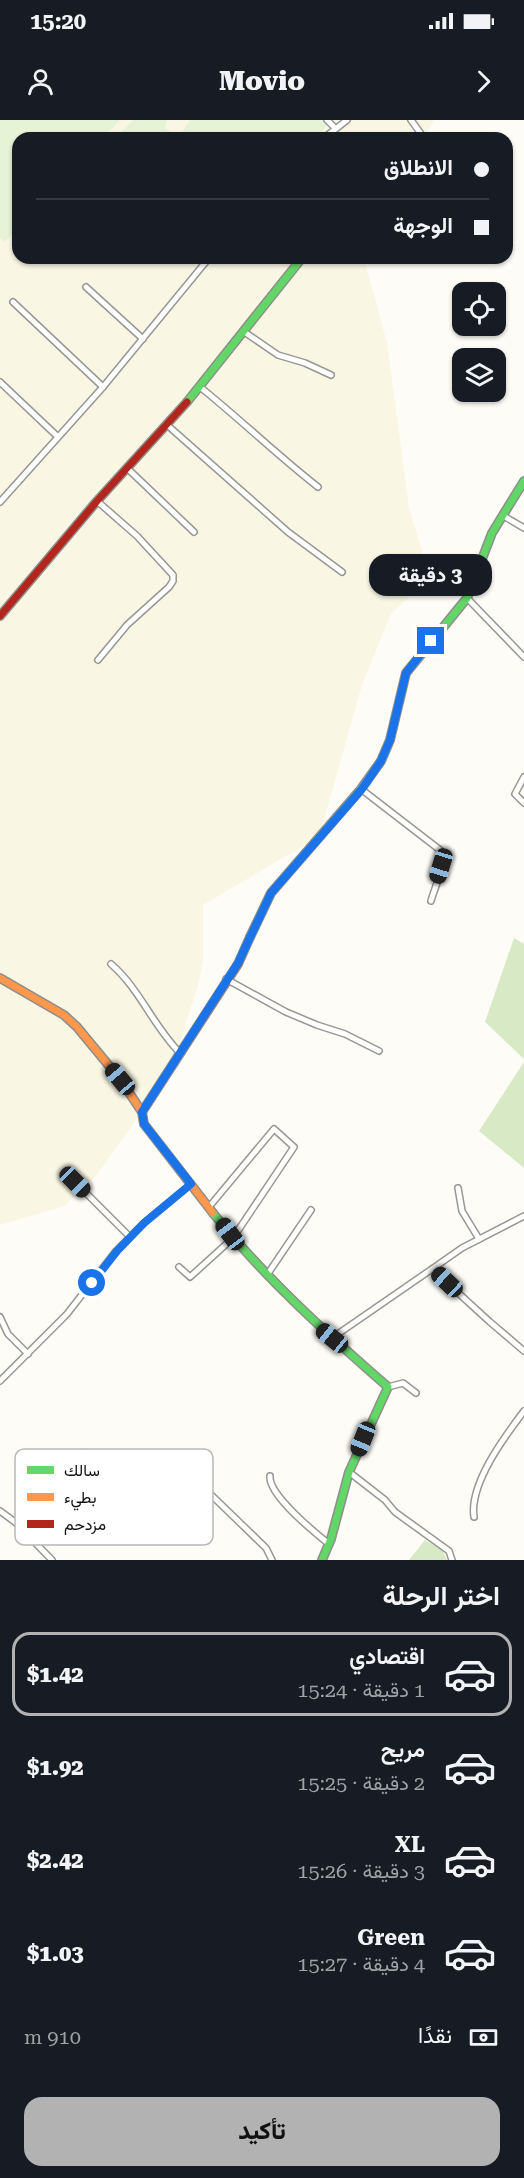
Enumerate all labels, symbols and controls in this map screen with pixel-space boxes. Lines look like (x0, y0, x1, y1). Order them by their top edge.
text: 15:20 (30, 9, 86, 34)
icon: person (24, 65, 57, 98)
text: Movio (219, 65, 305, 97)
icon: forward (467, 65, 500, 98)
text: الانطلاق (384, 155, 453, 180)
text: الوجهة (393, 213, 453, 238)
map controls (452, 282, 506, 402)
button: locate (452, 282, 506, 336)
button: layers (452, 348, 506, 402)
callout: 3 دقيقة (370, 554, 492, 596)
text: 3 دقيقة (399, 563, 462, 587)
route end (417, 627, 444, 654)
car (427, 846, 455, 886)
car (102, 1059, 138, 1099)
car (56, 1163, 94, 1201)
car (212, 1214, 248, 1254)
car (428, 1263, 466, 1301)
route start (78, 1269, 105, 1296)
car (312, 1320, 352, 1356)
car (348, 1419, 378, 1459)
legend (15, 1449, 213, 1545)
text: سالك (64, 1461, 100, 1480)
text: بطيء (64, 1488, 96, 1511)
text: مزدحم (64, 1515, 106, 1535)
text: اختر الرحلة (382, 1580, 500, 1612)
text: اقتصادي (349, 1644, 425, 1669)
icon: car (443, 1647, 497, 1701)
text: $1.42 (27, 1662, 84, 1687)
text: 1 دقيقة · 15:24 (297, 1678, 425, 1702)
text: مريح (381, 1737, 425, 1762)
icon: car (443, 1740, 497, 1794)
text: $1.92 (27, 1755, 84, 1780)
text: 2 دقيقة · 15:25 (297, 1771, 425, 1795)
text: XL (395, 1832, 425, 1857)
icon: car (443, 1833, 497, 1887)
text: $2.42 (27, 1848, 84, 1873)
text: 3 دقيقة · 15:26 (297, 1859, 425, 1883)
text: Green (357, 1925, 425, 1950)
icon: car (443, 1926, 497, 1980)
text: $1.03 (27, 1941, 84, 1966)
text: 4 دقيقة · 15:27 (297, 1952, 425, 1976)
icon: cash (467, 2021, 500, 2054)
text: نقدًا (418, 2023, 452, 2048)
text: 910 m (24, 2025, 81, 2049)
button: تأكيد (24, 2097, 500, 2166)

